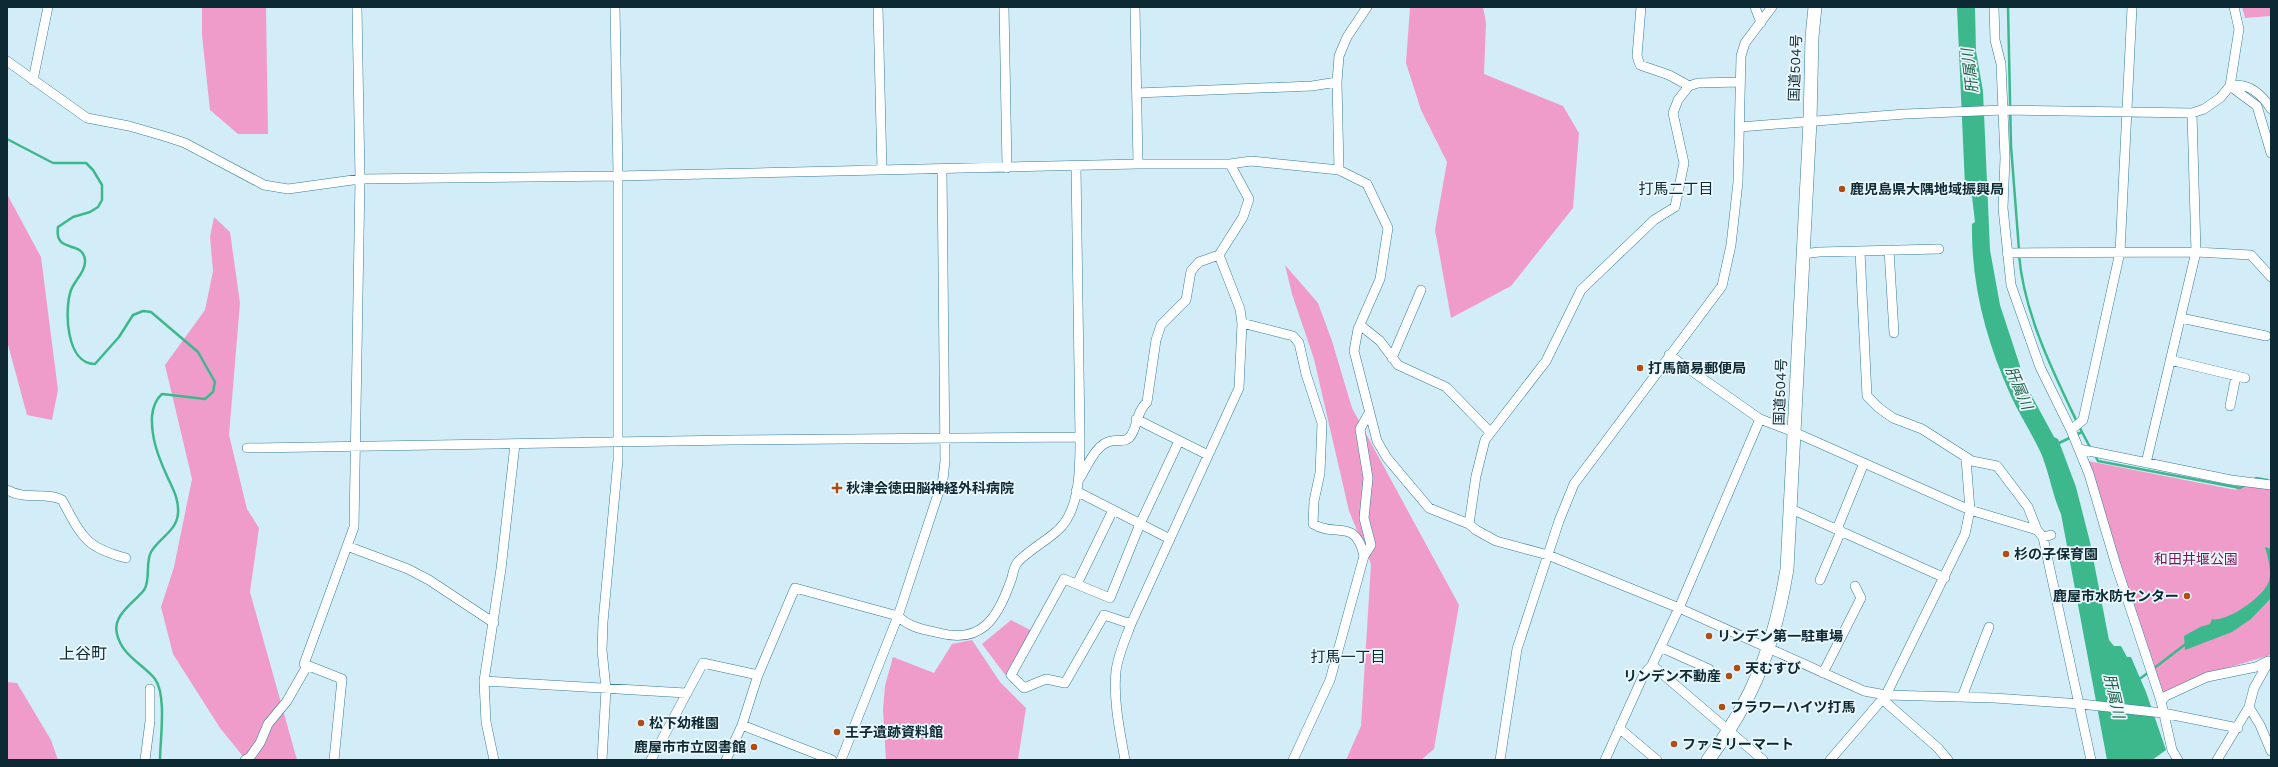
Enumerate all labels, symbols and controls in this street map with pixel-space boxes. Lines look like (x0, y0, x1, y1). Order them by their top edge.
street label: 国道504号 (1786, 34, 1804, 102)
water label: 肝属川 (1958, 46, 1982, 94)
district label: 打馬二丁目 (1638, 180, 1714, 198)
place label: 鹿児島県大隅地域振興局 (1850, 181, 2004, 197)
marker: 鹿児島県大隅地域振興局 (1837, 184, 1847, 194)
street label: 国道504号 (1771, 358, 1789, 426)
place label: 打馬簡易郵便局 (1648, 360, 1746, 376)
marker: 打馬簡易郵便局 (1635, 363, 1645, 373)
water label: 肝属川 (2002, 364, 2037, 414)
place label: 秋津会徳田脳神経外科病院 (846, 480, 1014, 496)
marker: 秋津会徳田脳神経外科病院 (831, 482, 843, 494)
place label: 杉の子保育園 (2014, 546, 2098, 562)
marker: 杉の子保育園 (2001, 549, 2011, 559)
park label: 和田井堰公園 (2154, 551, 2238, 567)
place label: 鹿屋市水防センター (2053, 588, 2179, 604)
marker: 鹿屋市水防センター (2182, 591, 2192, 601)
place label: リンデン第一駐車場 (1717, 628, 1843, 644)
marker: リンデン第一駐車場 (1704, 631, 1714, 641)
district label: 上谷町 (59, 644, 107, 663)
district label: 打馬一丁目 (1310, 648, 1386, 666)
place label: 天むすび (1745, 660, 1801, 676)
marker: 天むすび (1732, 663, 1742, 673)
place label: リンデン不動産 (1623, 668, 1721, 684)
marker: リンデン不動産 (1724, 671, 1734, 681)
water label: 肝属川 (2100, 672, 2128, 722)
place label: フラワーハイツ打馬 (1730, 699, 1855, 715)
marker: フラワーハイツ打馬 (1717, 702, 1727, 712)
place label: 松下幼稚園 (649, 715, 719, 731)
marker: 松下幼稚園 (636, 718, 646, 728)
place label: 王子遺跡資料館 (845, 724, 943, 740)
marker: 王子遺跡資料館 (832, 727, 842, 737)
place label: ファミリーマート (1682, 736, 1794, 752)
place label: 鹿屋市市立図書館 (634, 739, 746, 755)
marker: ファミリーマート (1669, 739, 1679, 749)
marker: 鹿屋市市立図書館 (749, 742, 759, 752)

